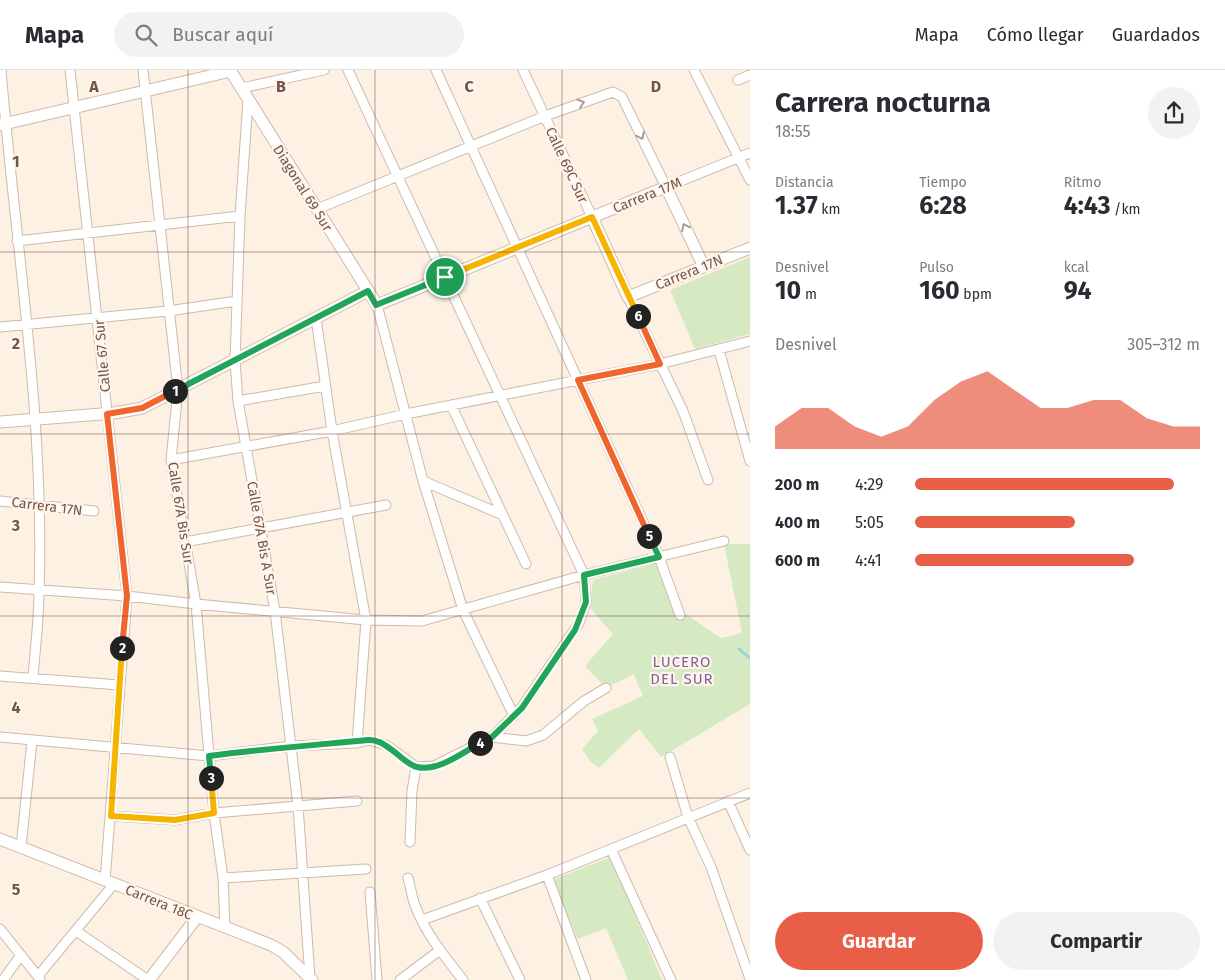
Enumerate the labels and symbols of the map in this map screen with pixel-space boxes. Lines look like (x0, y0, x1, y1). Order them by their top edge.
text: A (88, 77, 99, 96)
text: B (276, 77, 286, 96)
text: C (464, 77, 474, 96)
text: D (651, 77, 661, 96)
one-way arrow (576, 99, 585, 109)
street label: Calle 69C Sur (542, 124, 592, 206)
one-way arrow (635, 131, 645, 140)
street label: Diagonal 69 Sur (269, 142, 336, 235)
text: 1 (12, 152, 20, 171)
street label: Carrera 17M (610, 174, 684, 217)
one-way arrow (681, 223, 691, 232)
street label: Carrera 17N (653, 251, 725, 294)
pin (424, 256, 466, 298)
pin: 6 (626, 304, 650, 328)
street label: Calle 67 Sur (91, 318, 114, 393)
text: 2 (12, 334, 20, 353)
pin: 1 (162, 378, 188, 404)
street label: Calle 67A Bis Sur (164, 461, 197, 566)
street label: Calle 67A Bis A Sur (243, 480, 280, 597)
street label: Carrera 17N (10, 494, 83, 519)
text: 3 (11, 516, 20, 535)
pin: 5 (636, 524, 662, 548)
pin: 2 (110, 636, 134, 660)
district label: LUCERO DEL SUR (650, 653, 714, 688)
text: 4 (11, 698, 21, 717)
pin: 4 (468, 730, 492, 756)
pin: 3 (198, 766, 224, 790)
text: 5 (12, 880, 21, 899)
street label: Carrera 18C (123, 881, 195, 924)

